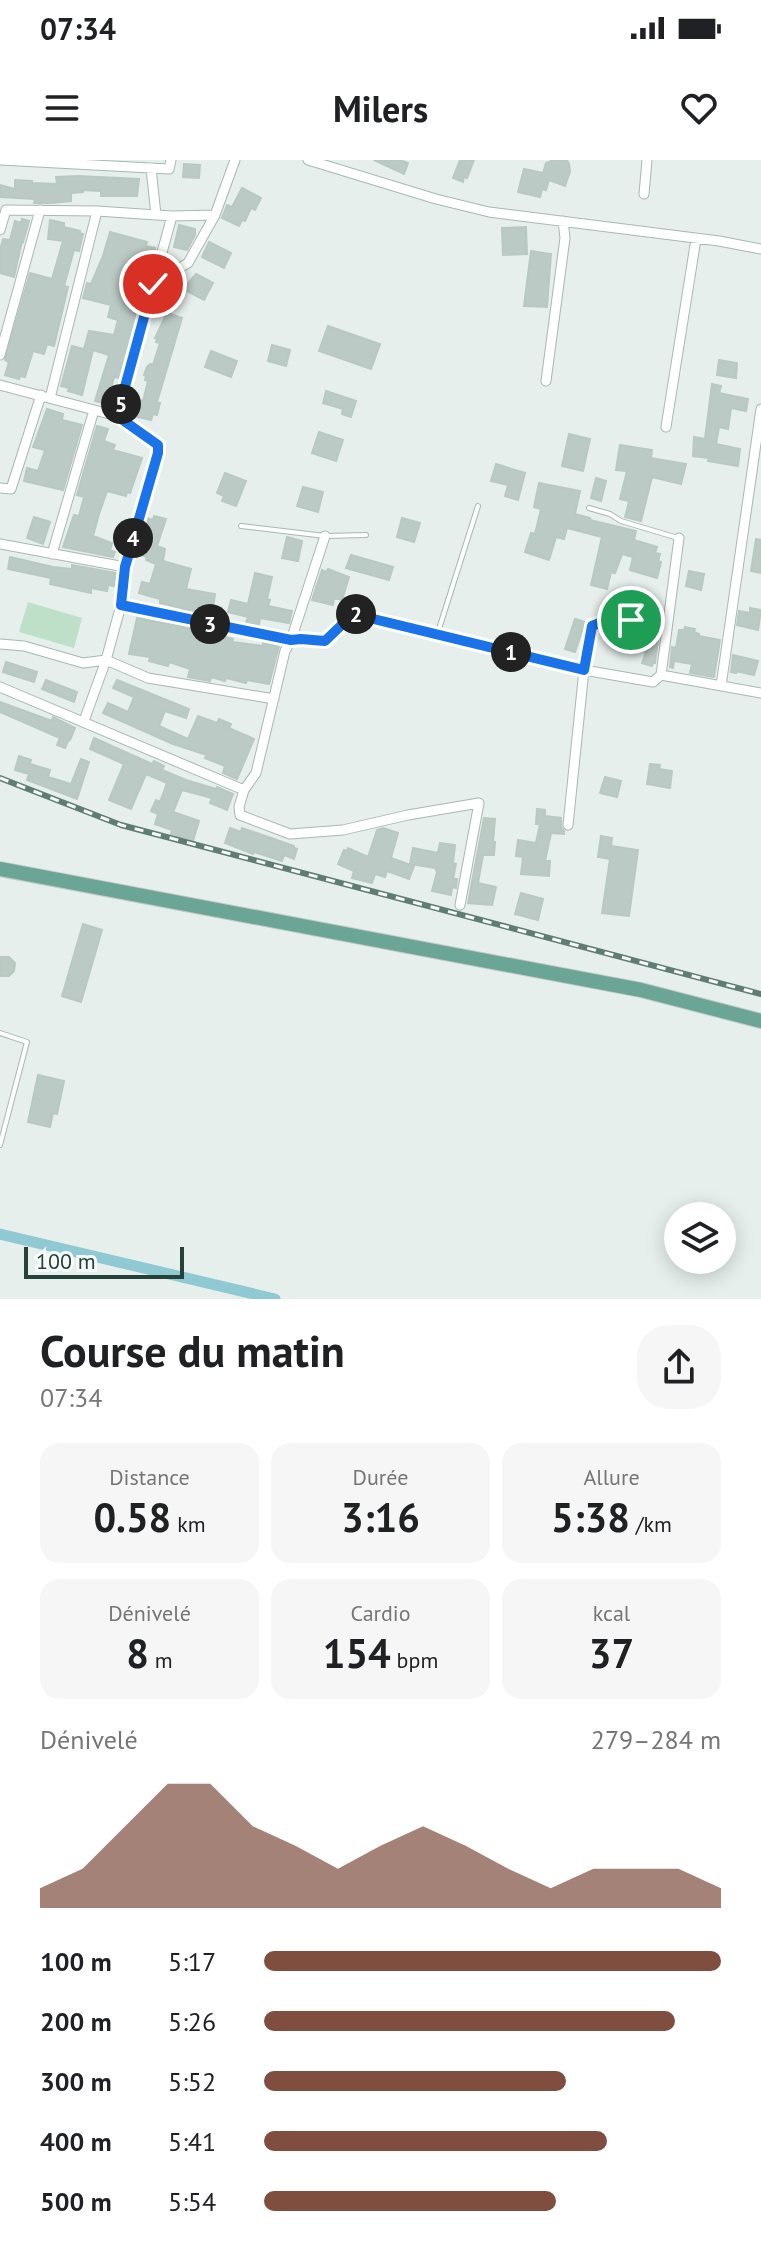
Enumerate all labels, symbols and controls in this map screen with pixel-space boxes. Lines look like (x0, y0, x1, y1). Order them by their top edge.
text: 07:34 (40, 9, 116, 48)
text: Milers (333, 85, 428, 132)
icon: menu (40, 86, 84, 130)
icon: heart (677, 86, 721, 130)
pin (119, 250, 187, 318)
icon: check (131, 262, 175, 306)
pin: 5 (101, 384, 141, 424)
text: 5 (115, 390, 127, 418)
pin: 4 (113, 518, 153, 558)
text: 4 (127, 524, 139, 552)
pin (597, 586, 665, 654)
pin: 2 (336, 594, 376, 634)
icon: arrive (609, 598, 653, 642)
text: 2 (350, 600, 362, 628)
pin: 3 (190, 604, 230, 644)
text: 3 (204, 610, 216, 638)
pin: 1 (491, 632, 531, 672)
text: 1 (505, 638, 517, 666)
map controls (664, 1202, 736, 1274)
button: layers (664, 1202, 736, 1274)
scale bar (24, 1243, 184, 1279)
text: 100 m (36, 1247, 96, 1275)
text: Course du matin (40, 1322, 345, 1379)
button: share (637, 1325, 721, 1409)
text: 07:34 (40, 1381, 102, 1414)
text: Distance (109, 1463, 190, 1491)
text: Durée (353, 1463, 408, 1491)
text: Allure (583, 1463, 640, 1491)
text: 0.58 (93, 1491, 171, 1543)
text: 3:16 (341, 1491, 420, 1543)
text: 5:38 (551, 1491, 630, 1543)
text: km (171, 1510, 206, 1538)
text: /km (630, 1510, 672, 1538)
text: Dénivelé (108, 1599, 191, 1627)
text: Cardio (350, 1599, 411, 1627)
text: kcal (593, 1599, 630, 1627)
text: 8 (126, 1627, 149, 1679)
text: 154 (323, 1627, 391, 1679)
text: 37 (589, 1627, 634, 1679)
text: m (149, 1646, 173, 1674)
text: bpm (391, 1646, 438, 1674)
text: Dénivelé (40, 1723, 138, 1756)
text: 279–284 m (591, 1723, 721, 1756)
text: 100 m (40, 1945, 112, 1978)
text: 5:17 (168, 1945, 216, 1978)
text: 200 m (40, 2005, 112, 2038)
text: 5:26 (168, 2005, 216, 2038)
text: 300 m (40, 2065, 112, 2098)
text: 5:52 (168, 2065, 216, 2098)
text: 400 m (40, 2125, 112, 2158)
text: 5:41 (168, 2125, 216, 2158)
text: 500 m (40, 2185, 112, 2218)
text: 5:54 (168, 2185, 216, 2218)

